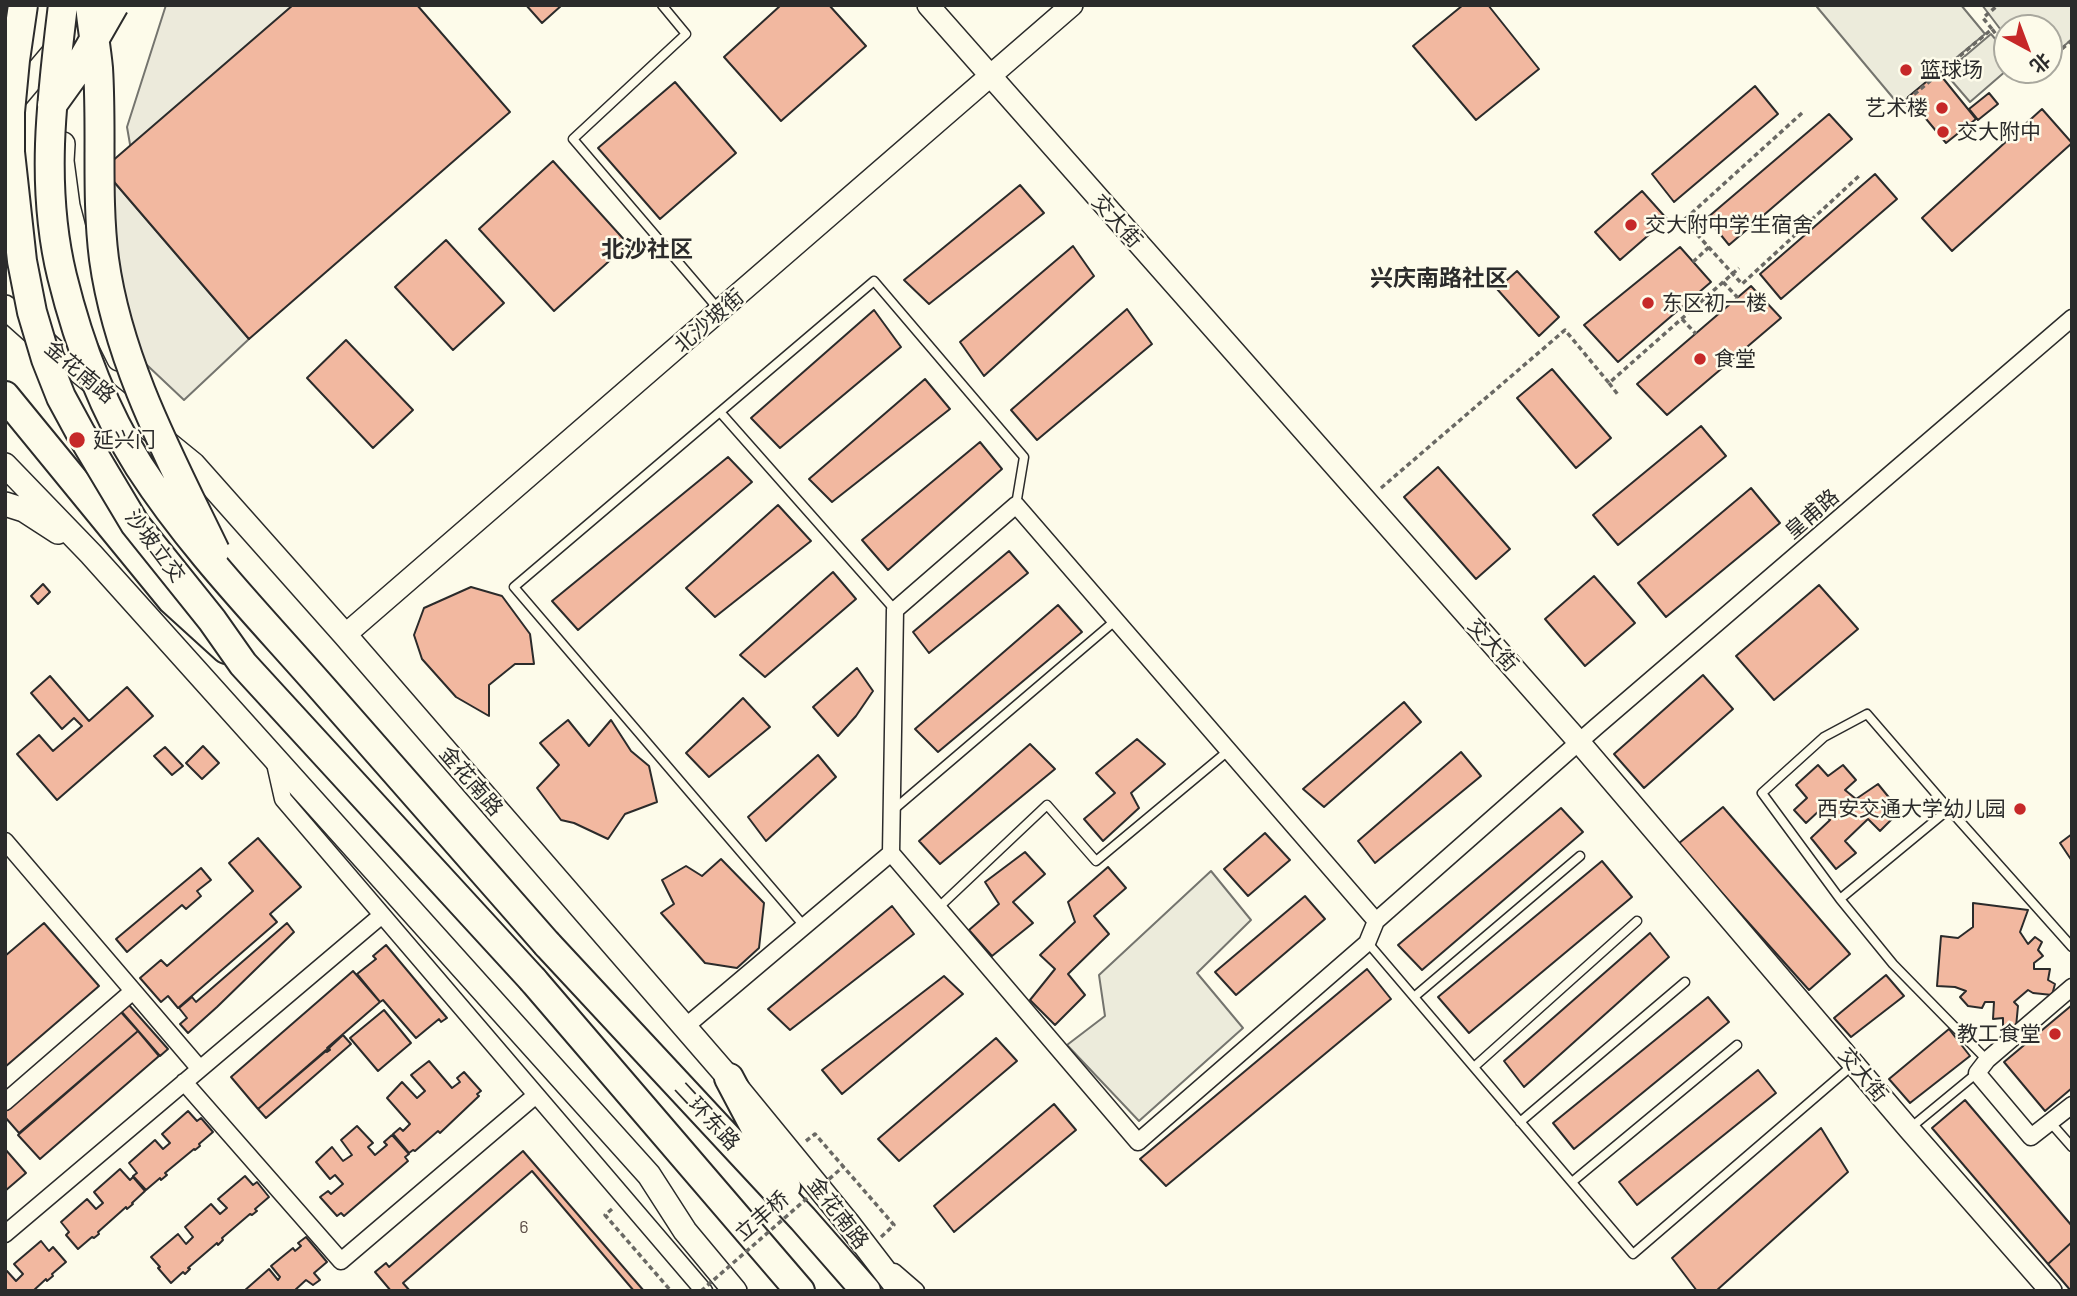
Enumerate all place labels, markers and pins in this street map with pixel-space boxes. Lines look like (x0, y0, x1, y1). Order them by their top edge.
place label: 篮球场 (1920, 57, 1983, 83)
marker: 篮球场 (1898, 62, 1914, 78)
place label: 艺术楼 (1865, 95, 1928, 121)
marker: 艺术楼 (1934, 100, 1950, 116)
place label: 交大附中 (1957, 119, 2041, 145)
marker: 交大附中 (1935, 124, 1951, 140)
place label: 交大附中学生宿舍 (1645, 212, 1813, 238)
marker: 交大附中学生宿舍 (1623, 217, 1639, 233)
place label: 东区初一楼 (1662, 290, 1767, 316)
marker: 东区初一楼 (1640, 295, 1656, 311)
place label: 食堂 (1714, 346, 1756, 372)
marker: 食堂 (1692, 351, 1708, 367)
place label: 延兴门 (93, 427, 156, 453)
marker: 延兴门 (67, 430, 87, 450)
place label: 西安交通大学幼儿园 (1817, 796, 2006, 822)
marker: 西安交通大学幼儿园 (2012, 801, 2028, 817)
place label: 教工食堂 (1957, 1021, 2041, 1047)
marker: 教工食堂 (2047, 1026, 2063, 1042)

